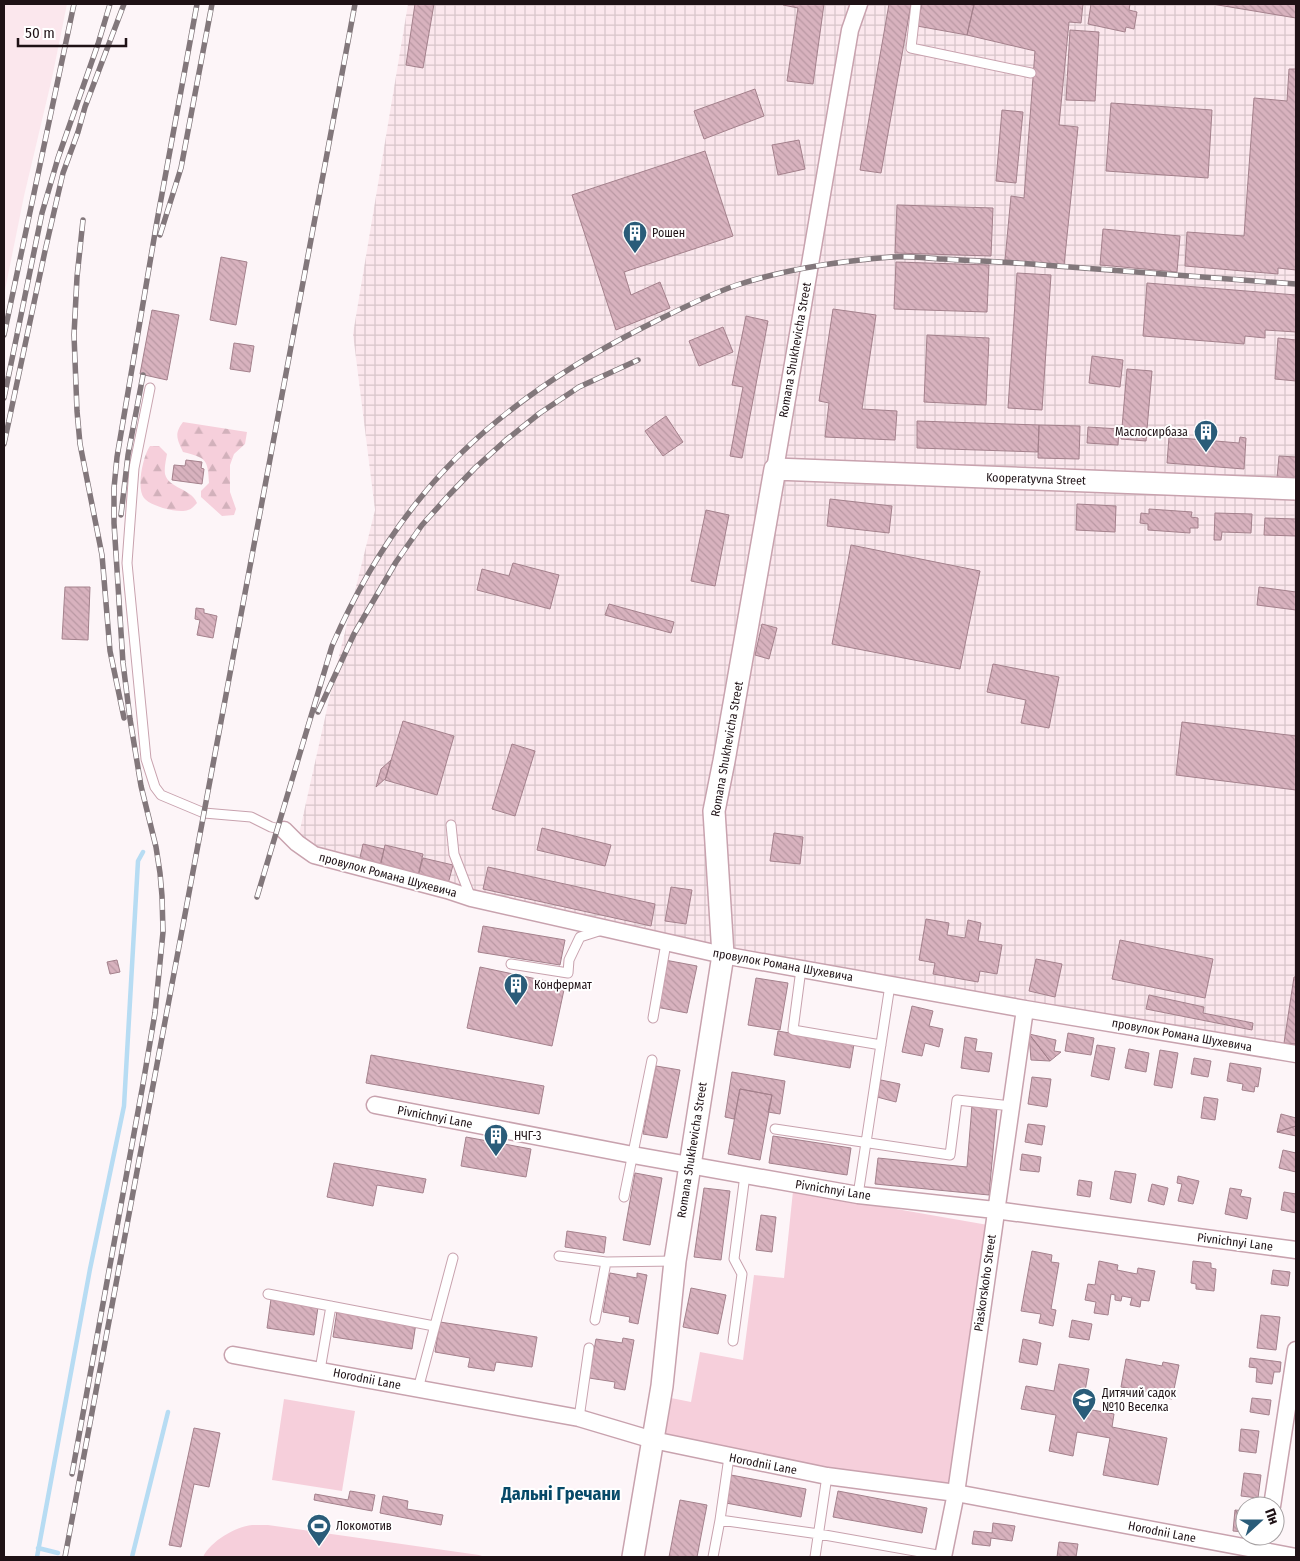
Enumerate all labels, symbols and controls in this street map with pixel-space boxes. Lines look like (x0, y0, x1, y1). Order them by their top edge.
scale bar (18, 15, 125, 47)
text: 50 m (25, 24, 55, 42)
building icon: Рошен (622, 220, 648, 254)
place label: Рошен (652, 226, 685, 240)
street label: Romana Shukhevicha Street (776, 281, 814, 419)
building icon: Маслосирбаза (1193, 419, 1219, 453)
place label: Маслосирбаза (1115, 425, 1188, 439)
street label: Kooperatyvna Street (986, 470, 1086, 488)
street label: Romana Shukhevicha Street (708, 680, 746, 818)
street label: провулок Романа Шухевича (318, 850, 459, 900)
street label: провулок Романа Шухевича (712, 946, 854, 984)
building icon: Конфермат (503, 972, 529, 1006)
place label: Конфермат (534, 978, 592, 992)
street label: провулок Романа Шухевича (1111, 1016, 1253, 1054)
street label: Romana Shukhevicha Street (674, 1081, 710, 1219)
street label: Pivnichnyi Lane (396, 1103, 474, 1131)
building icon: НЧГ-3 (483, 1123, 509, 1157)
place label: НЧГ-3 (514, 1129, 541, 1143)
street label: Pivnichnyi Lane (794, 1177, 872, 1203)
street label: Pivnichnyi Lane (1196, 1230, 1274, 1254)
street label: Piaskorskoho Street (971, 1233, 999, 1332)
street label: Horodnii Lane (332, 1366, 402, 1392)
place label: Дитячий садок №10 Веселка (1101, 1386, 1177, 1414)
school or university icon: Дитячий садок №10 Веселка (1071, 1387, 1097, 1421)
street label: Horodnii Lane (728, 1451, 798, 1477)
district label: Дальні Гречани (500, 1483, 621, 1505)
north arrow (1235, 1496, 1285, 1546)
text: Пн (1261, 1506, 1282, 1527)
sports icon: Локомотив (306, 1513, 332, 1547)
place label: Локомотив (336, 1519, 392, 1533)
street label: Horodnii Lane (1127, 1519, 1197, 1545)

